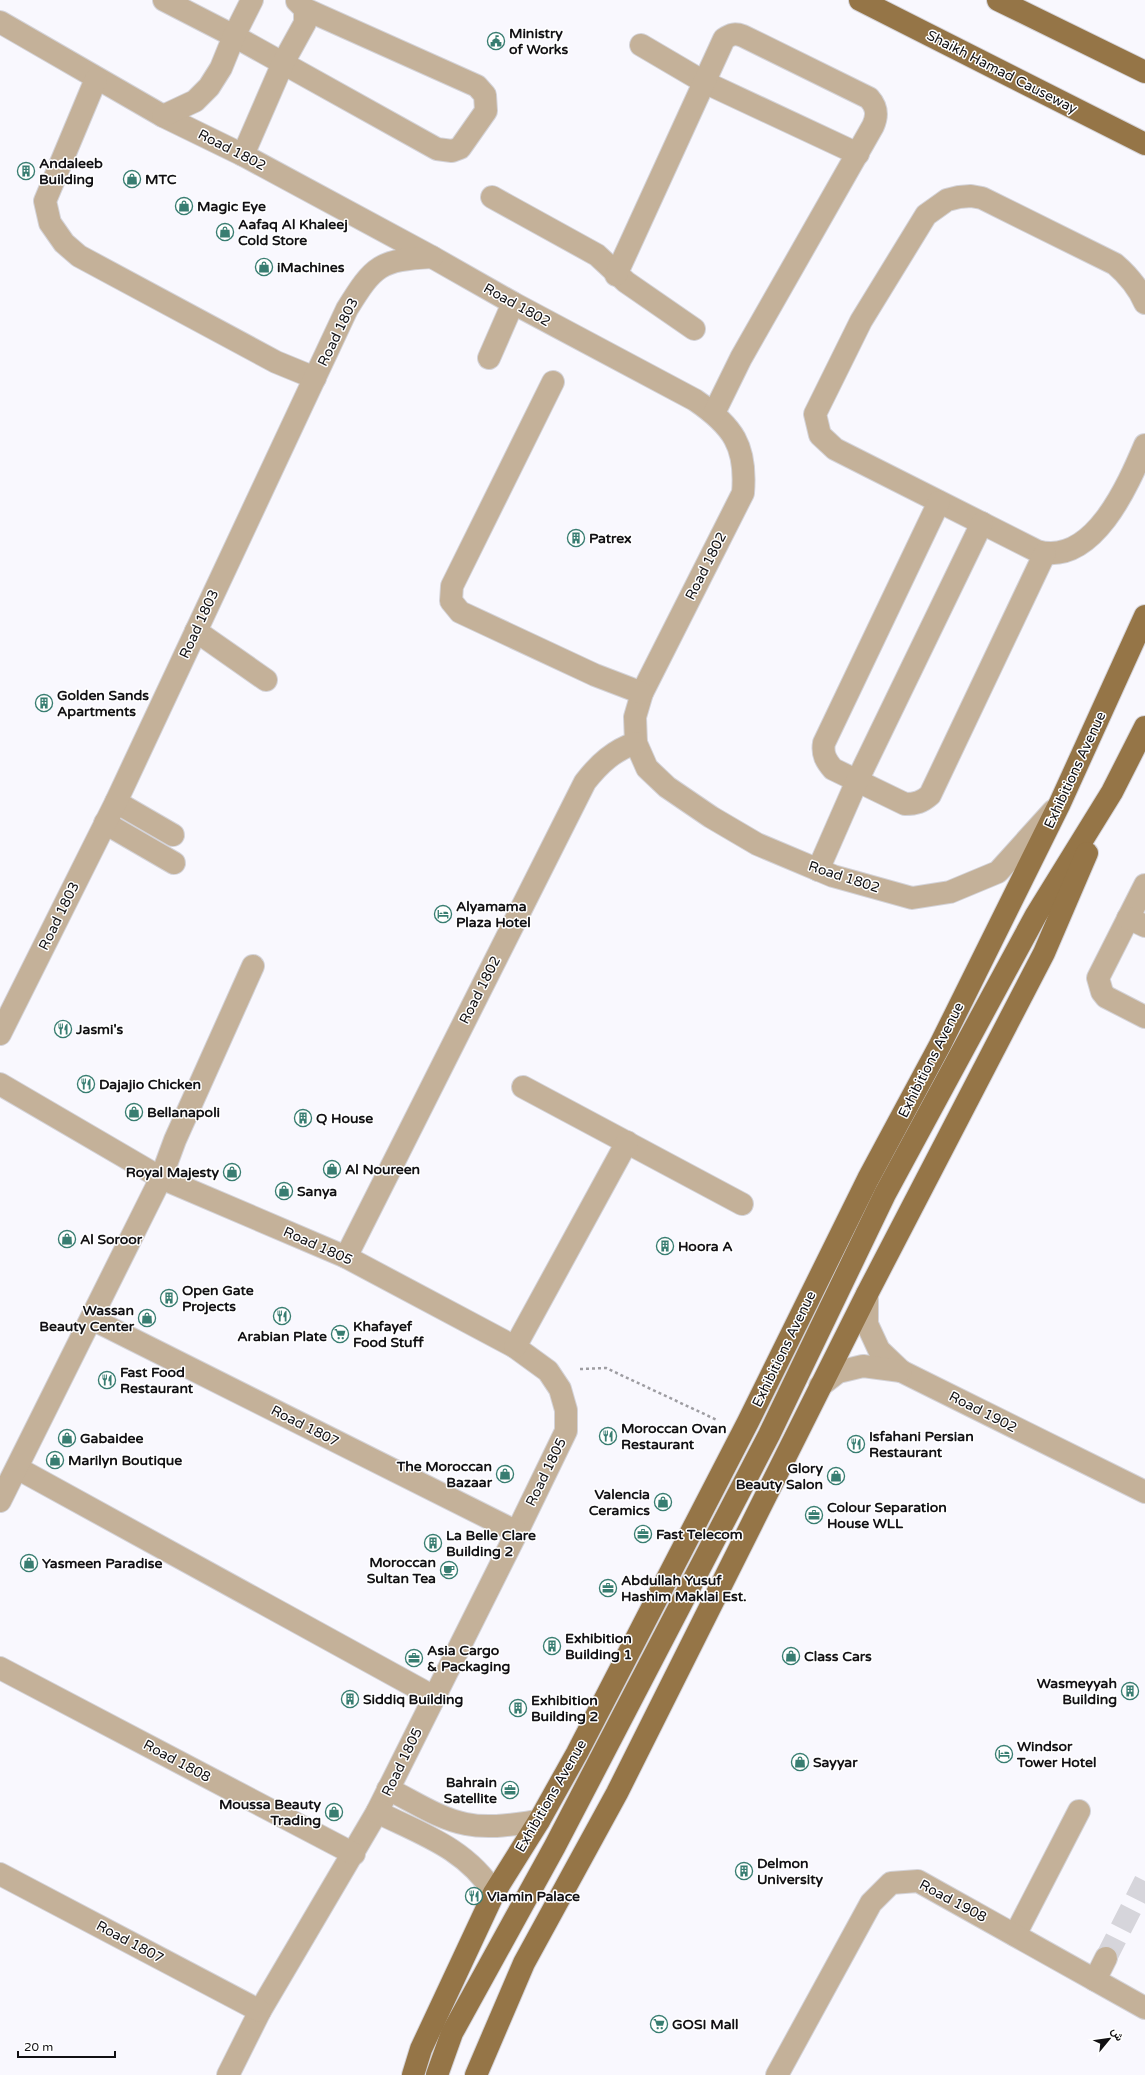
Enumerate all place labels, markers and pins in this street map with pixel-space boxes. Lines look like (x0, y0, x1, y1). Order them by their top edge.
place label: Ministry of Works (509, 25, 568, 58)
public building icon: Ministry of Works (486, 31, 506, 51)
place label: Andaleeb Building (39, 155, 103, 188)
building icon: Andaleeb Building (16, 161, 36, 181)
shop icon: MTC (122, 169, 142, 189)
place label: MTC (145, 171, 177, 188)
shop icon: Magic Eye (174, 196, 194, 216)
place label: Magic Eye (197, 198, 266, 215)
place label: Aafaq Al Khaleej Cold Store (238, 216, 348, 249)
shop icon: Aafaq Al Khaleej Cold Store (215, 222, 235, 242)
shop icon: iMachines (254, 257, 274, 277)
place label: iMachines (277, 259, 345, 276)
building icon: Patrex (566, 528, 586, 548)
place label: Patrex (589, 530, 632, 547)
place label: Golden Sands Apartments (57, 687, 149, 720)
building icon: Golden Sands Apartments (34, 693, 54, 713)
place label: Alyamama Plaza Hotel (456, 898, 531, 931)
hotel icon: Alyamama Plaza Hotel (433, 904, 453, 924)
restaurant icon: Jasmi's (53, 1019, 73, 1039)
place label: Jasmi's (75, 1021, 124, 1038)
restaurant icon: Dajajio Chicken (76, 1074, 96, 1094)
place label: Dajajio Chicken (99, 1076, 201, 1093)
shop icon: Bellanapoli (124, 1102, 144, 1122)
place label: Bellanapoli (147, 1104, 220, 1121)
building icon: Q House (293, 1108, 313, 1128)
place label: Q House (316, 1110, 373, 1127)
shop icon: Al Noureen (322, 1159, 342, 1179)
place label: Al Noureen (345, 1161, 420, 1178)
shop icon: Royal Majesty (222, 1162, 242, 1182)
place label: Royal Majesty (126, 1164, 219, 1181)
shop icon: Sanya (274, 1181, 294, 1201)
place label: Sanya (297, 1183, 337, 1200)
shop icon: Al Soroor (57, 1229, 77, 1249)
place label: Al Soroor (80, 1231, 143, 1248)
building icon: Hoora A (655, 1236, 675, 1256)
place label: Hoora A (678, 1238, 733, 1255)
place label: Open Gate Projects (182, 1282, 254, 1315)
building icon: Open Gate Projects (159, 1288, 179, 1308)
place label: Wassan Beauty Center (39, 1302, 135, 1335)
restaurant icon: Arabian Plate (272, 1306, 292, 1326)
shop icon: Wassan Beauty Center (137, 1308, 157, 1328)
place label: Khafayef Food Stuff (353, 1318, 425, 1351)
supermarket icon: Khafayef Food Stuff (330, 1324, 350, 1344)
place label: Arabian Plate (237, 1328, 327, 1345)
place label: Fast Food Restaurant (120, 1364, 194, 1397)
restaurant icon: Fast Food Restaurant (97, 1370, 117, 1390)
place label: Moroccan Ovan Restaurant (621, 1420, 727, 1453)
restaurant icon: Moroccan Ovan Restaurant (598, 1426, 618, 1446)
shop icon: Gabaidee (57, 1428, 77, 1448)
place label: Isfahani Persian Restaurant (869, 1428, 974, 1461)
place label: Gabaidee (80, 1430, 143, 1447)
restaurant icon: Isfahani Persian Restaurant (846, 1434, 866, 1454)
shop icon: Marilyn Boutique (45, 1450, 65, 1470)
place label: Marilyn Boutique (68, 1452, 182, 1469)
place label: The Moroccan Bazaar (396, 1458, 493, 1491)
place label: Glory Beauty Salon (736, 1460, 823, 1493)
shop icon: The Moroccan Bazaar (495, 1464, 515, 1484)
shop icon: Glory Beauty Salon (826, 1466, 846, 1486)
place label: Valencia Ceramics (589, 1486, 650, 1519)
shop icon: Valencia Ceramics (653, 1492, 673, 1512)
place label: Colour Separation House WLL (827, 1499, 947, 1532)
office icon: Colour Separation House WLL (804, 1505, 824, 1525)
office icon: Fast Telecom (633, 1524, 653, 1544)
place label: Fast Telecom (656, 1526, 743, 1543)
place label: La Belle Clare Building 2 (446, 1527, 536, 1560)
building icon: La Belle Clare Building 2 (423, 1533, 443, 1553)
shop icon: Yasmeen Paradise (19, 1553, 39, 1573)
place label: Moroccan Sultan Tea (367, 1554, 436, 1587)
place label: Yasmeen Paradise (42, 1555, 162, 1572)
cafe icon: Moroccan Sultan Tea (439, 1560, 459, 1580)
place label: Abdullah Yusuf Hashim Maklai Est. (621, 1572, 747, 1605)
office icon: Abdullah Yusuf Hashim Maklai Est. (598, 1578, 618, 1598)
place label: Exhibition Building 1 (565, 1630, 632, 1663)
building icon: Exhibition Building 1 (542, 1636, 562, 1656)
place label: Asia Cargo & Packaging (427, 1642, 510, 1675)
shop icon: Class Cars (781, 1646, 801, 1666)
office icon: Asia Cargo & Packaging (404, 1648, 424, 1668)
place label: Class Cars (804, 1648, 872, 1665)
place label: Wasmeyyah Building (1037, 1675, 1117, 1708)
building icon: Wasmeyyah Building (1120, 1681, 1140, 1701)
building icon: Siddiq Building (340, 1689, 360, 1709)
place label: Siddiq Building (363, 1691, 464, 1708)
place label: Exhibition Building 2 (531, 1692, 598, 1725)
building icon: Exhibition Building 2 (508, 1698, 528, 1718)
place label: Windsor Tower Hotel (1016, 1738, 1096, 1771)
hotel icon: Windsor Tower Hotel (994, 1744, 1014, 1764)
shop icon: Sayyar (790, 1752, 810, 1772)
place label: Sayyar (813, 1754, 858, 1771)
place label: Bahrain Satellite (444, 1774, 497, 1807)
office icon: Bahrain Satellite (500, 1780, 520, 1800)
place label: Moussa Beauty Trading (219, 1796, 321, 1829)
shop icon: Moussa Beauty Trading (324, 1802, 344, 1822)
place label: Delmon University (757, 1855, 823, 1888)
building icon: Delmon University (734, 1861, 754, 1881)
restaurant icon: Viamin Palace (464, 1886, 484, 1906)
place label: Viamin Palace (487, 1888, 580, 1905)
supermarket icon: GOSI Mall (649, 2014, 669, 2034)
place label: GOSI Mall (672, 2016, 739, 2033)

